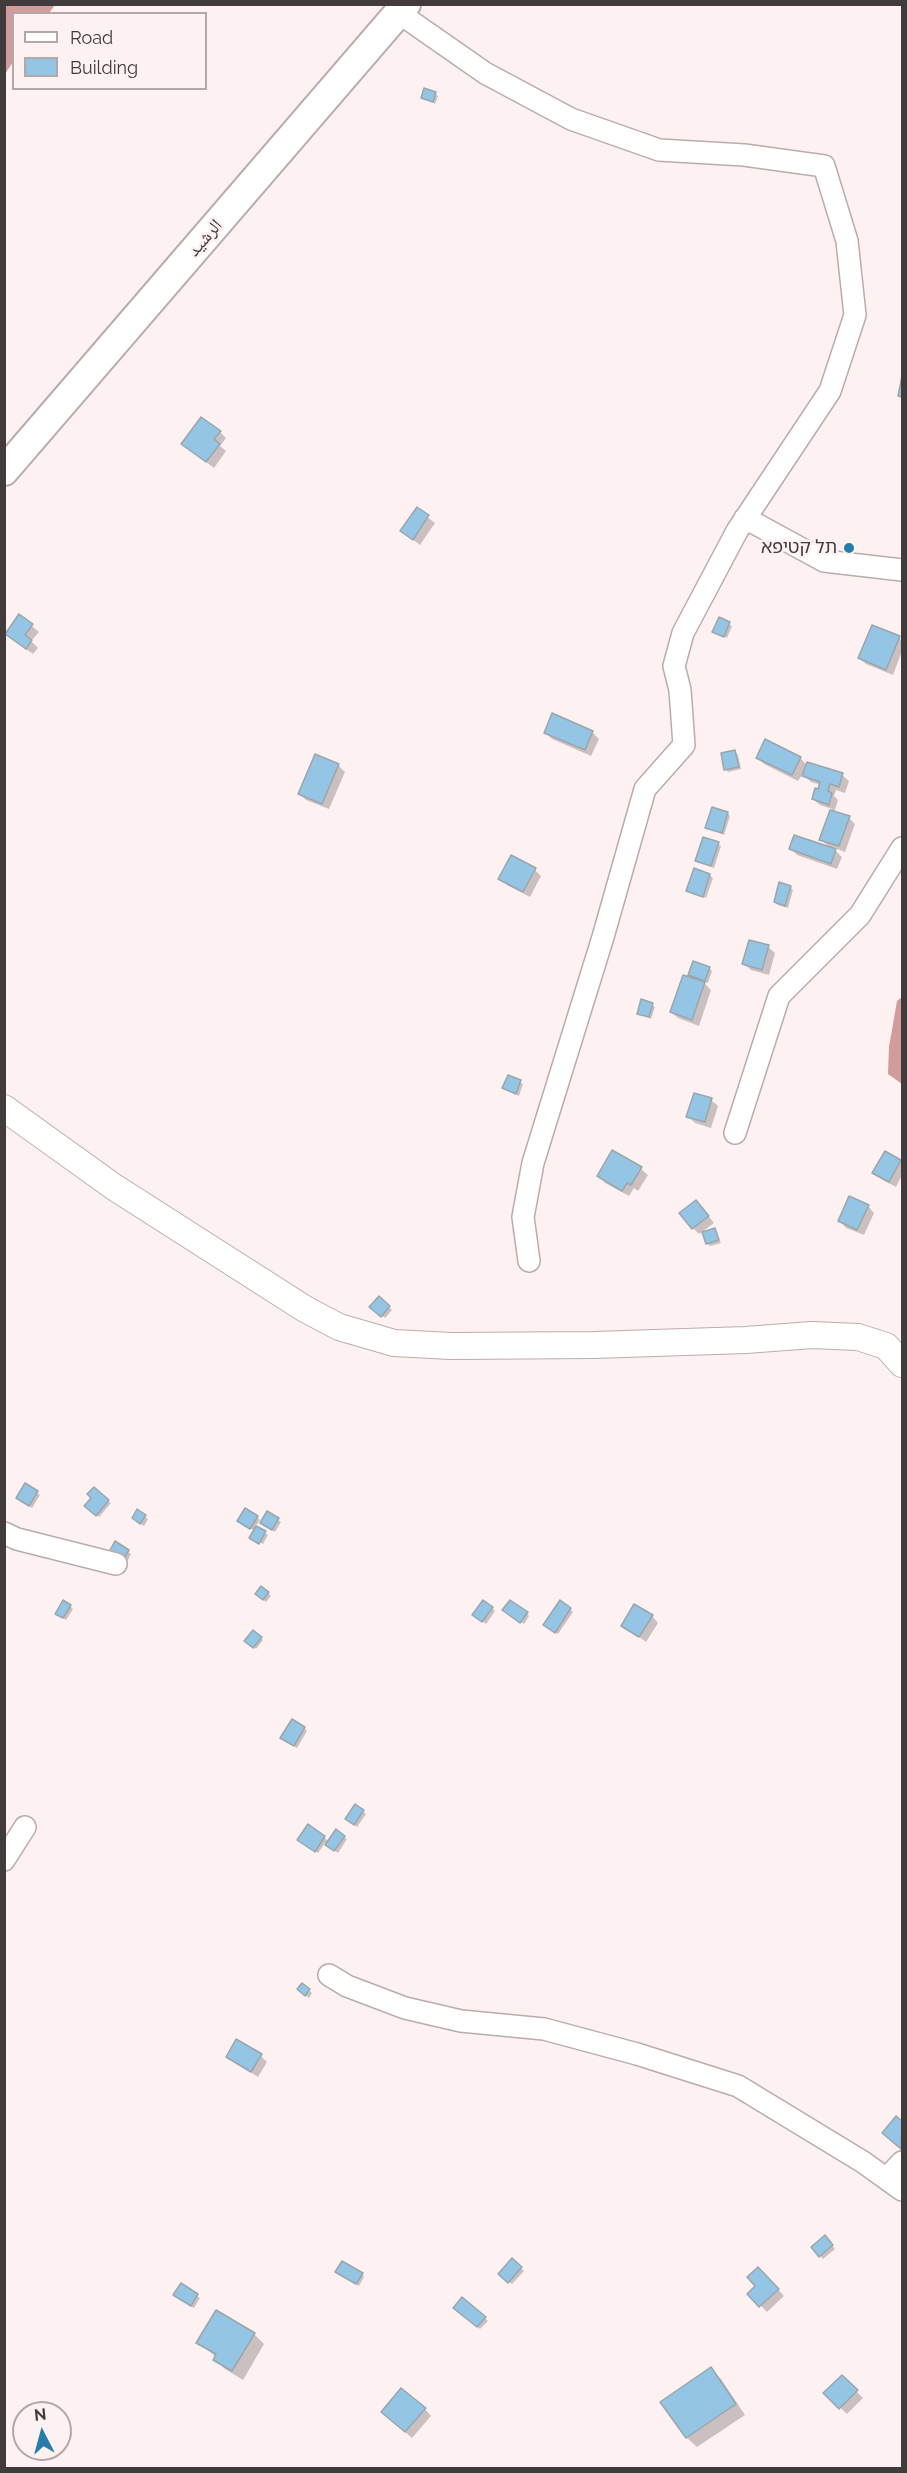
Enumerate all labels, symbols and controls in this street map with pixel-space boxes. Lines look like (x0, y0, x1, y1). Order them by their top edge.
legend (12, 12, 207, 90)
text: Road (70, 27, 113, 48)
text: Building (70, 57, 138, 78)
street label: الرشيد (183, 215, 227, 261)
place label: תל קטיפא (761, 537, 837, 559)
marker: תל קטיפא (842, 541, 856, 555)
north arrow (12, 2401, 72, 2461)
text: N (33, 2405, 47, 2425)

